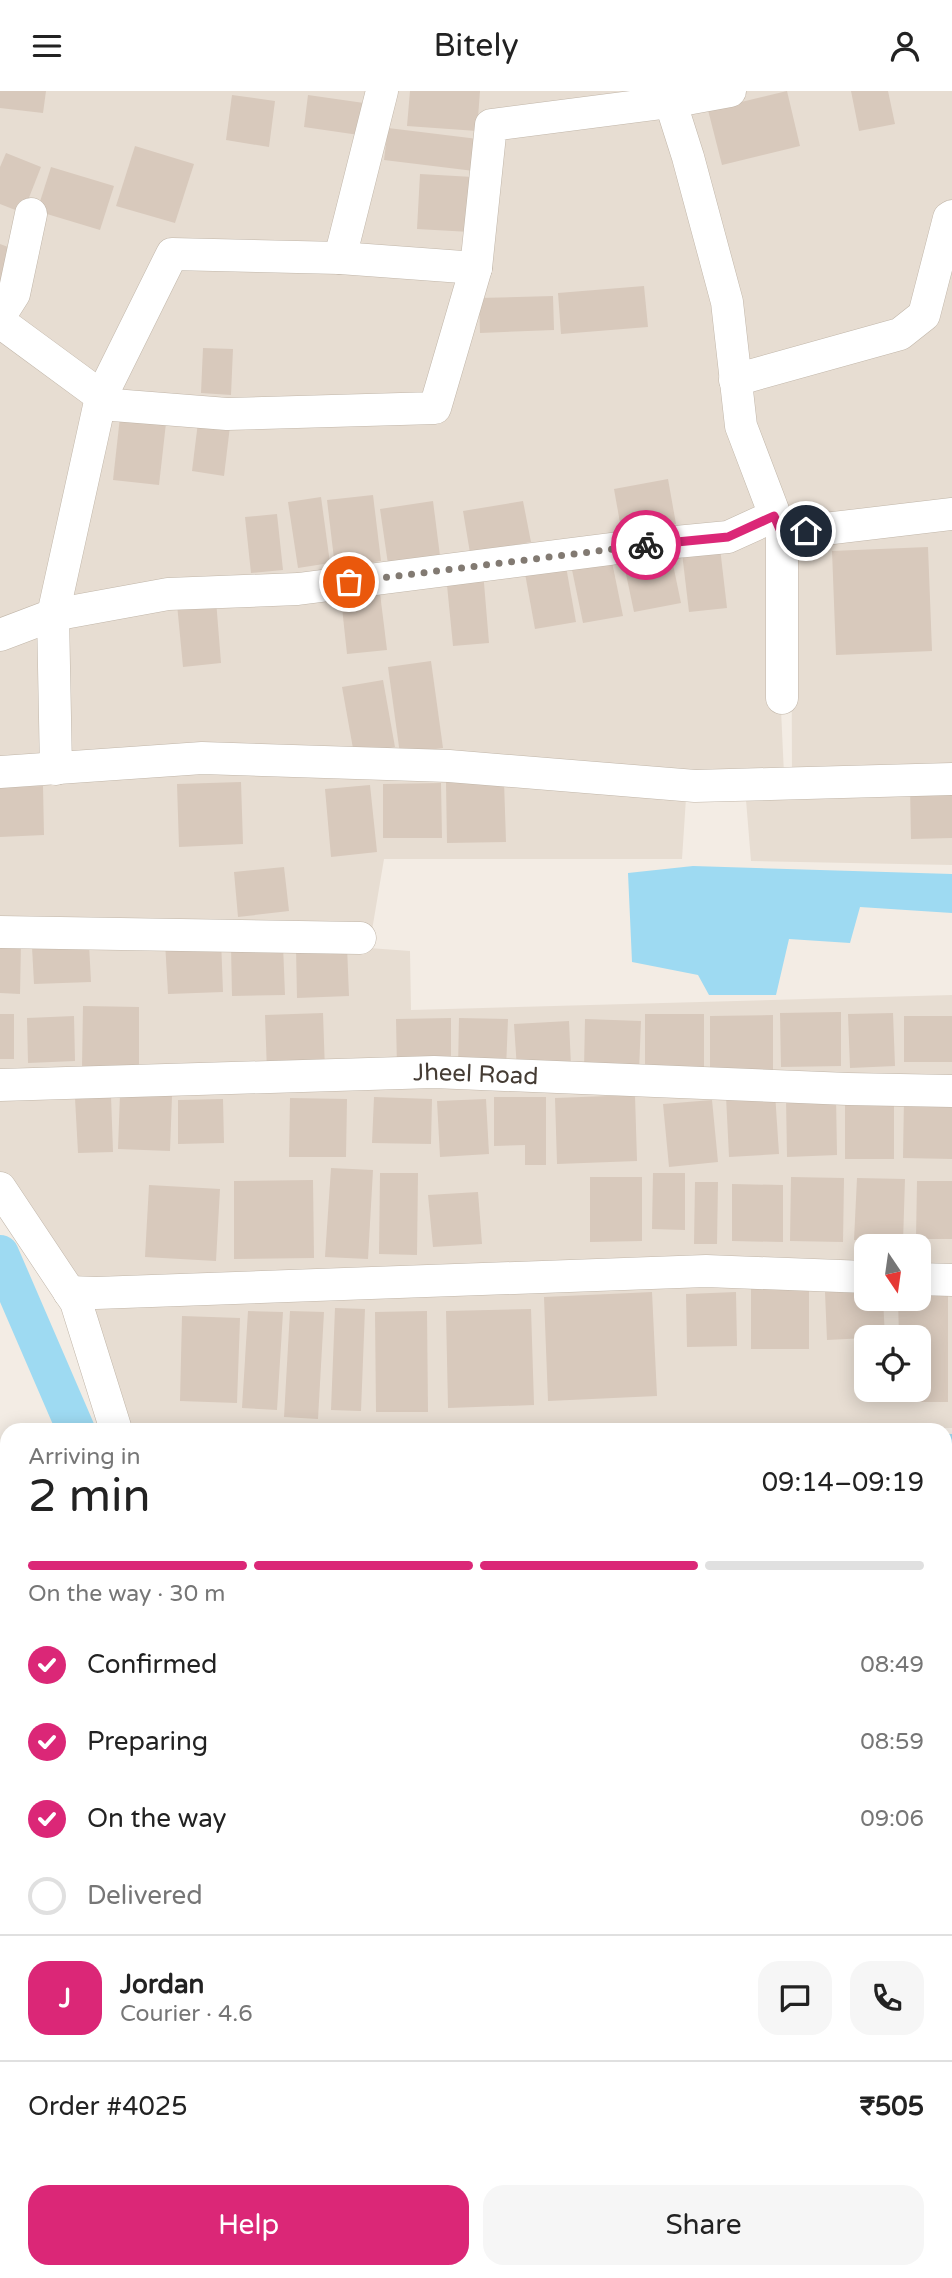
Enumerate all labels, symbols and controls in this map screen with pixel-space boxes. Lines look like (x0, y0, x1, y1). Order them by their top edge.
icon: menu (28, 27, 66, 65)
text: Bitely (433, 27, 519, 65)
icon: person (886, 27, 924, 65)
pin (776, 501, 836, 561)
courier (611, 510, 681, 580)
icon: home (787, 512, 825, 550)
icon: bike (627, 526, 665, 564)
pin (319, 552, 379, 612)
icon: bag (330, 563, 368, 601)
street label: Jheel Road (413, 1058, 539, 1091)
north arrow (854, 1234, 931, 1311)
map controls (854, 1234, 931, 1402)
button: locate (854, 1325, 931, 1402)
text: Arriving in (28, 1443, 141, 1471)
text: 09:14–09:19 (762, 1467, 924, 1498)
text: 2 min (28, 1469, 151, 1524)
text: On the way · 30 m (28, 1580, 225, 1608)
icon: check (28, 1646, 66, 1684)
text: Confirmed (87, 1649, 217, 1680)
text: 08:49 (860, 1651, 924, 1679)
icon: check (28, 1723, 66, 1761)
text: Preparing (87, 1726, 208, 1757)
text: 08:59 (860, 1728, 924, 1756)
icon: check (28, 1800, 66, 1838)
text: On the way (87, 1803, 227, 1834)
text: 09:06 (860, 1805, 924, 1833)
text: Delivered (87, 1880, 203, 1911)
button: chat (758, 1961, 832, 2035)
button: phone (850, 1961, 924, 2035)
text: Jordan (120, 1969, 204, 2000)
text: J (59, 1983, 71, 2014)
text: Courier · 4.6 (120, 2000, 253, 2028)
text: Order #4025 (28, 2091, 188, 2122)
text: ₹505 (860, 2091, 924, 2122)
button: Help (28, 2185, 469, 2265)
button: Share (483, 2185, 924, 2265)

